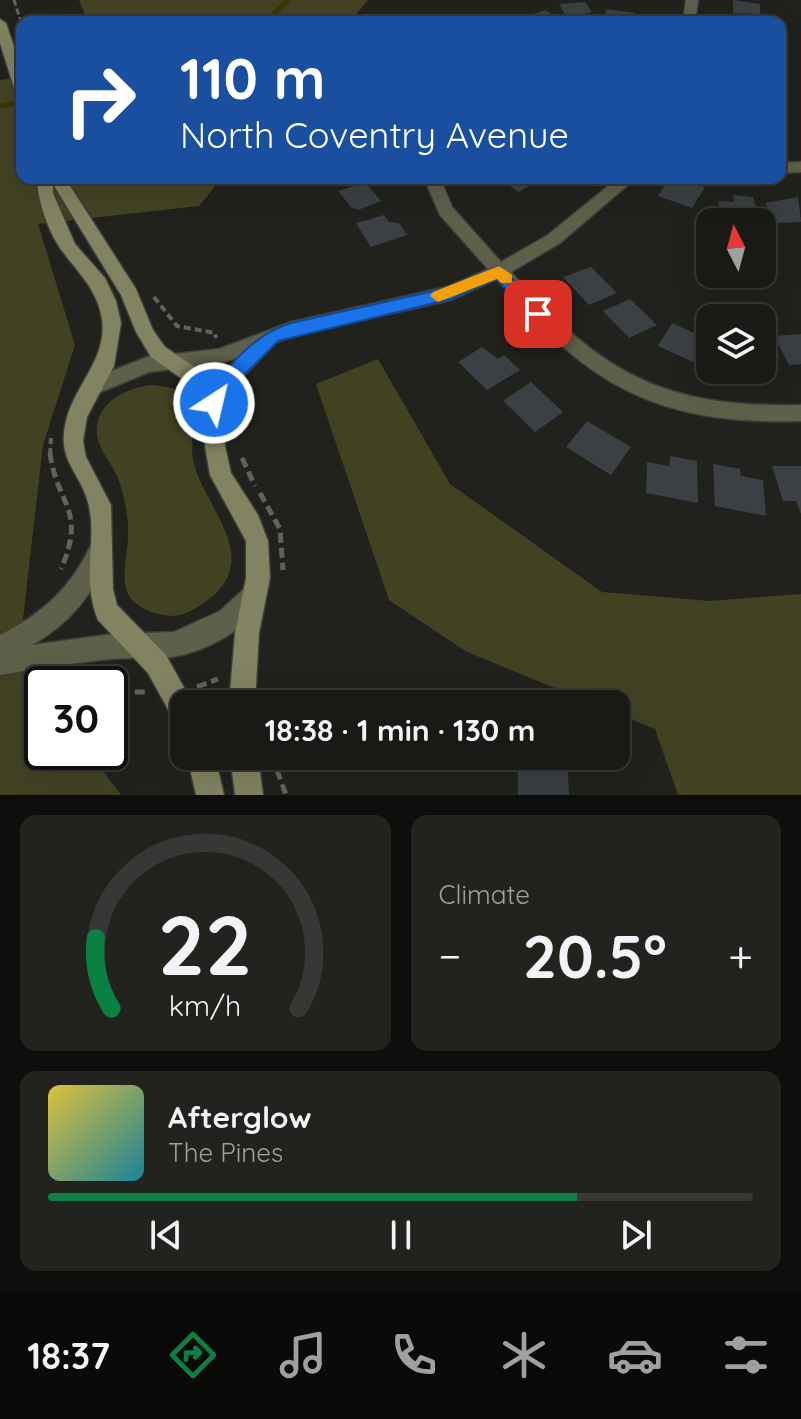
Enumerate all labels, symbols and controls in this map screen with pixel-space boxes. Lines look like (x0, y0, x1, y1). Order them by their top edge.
text: 110 m (180, 43, 325, 113)
icon: right (48, 48, 152, 152)
text: North Coventry Avenue (180, 112, 569, 157)
north arrow (696, 208, 776, 288)
map controls (696, 208, 776, 384)
pin (504, 280, 572, 348)
icon: arrive (516, 292, 560, 336)
button: layers (696, 304, 776, 384)
position arrow (172, 361, 256, 445)
speed limit sign: 30 (24, 666, 128, 770)
text: 18:38 · 1 min · 130 m (265, 711, 535, 749)
text: Climate (439, 878, 530, 911)
text: 22 (158, 892, 253, 996)
text: 20.5° (523, 918, 667, 993)
text: − (439, 928, 461, 983)
text: + (728, 928, 753, 983)
text: km/h (169, 987, 242, 1023)
text: Afterglow (168, 1098, 311, 1136)
text: The Pines (168, 1136, 283, 1169)
icon: previous (144, 1213, 188, 1257)
icon: pause (379, 1213, 423, 1257)
icon: next (614, 1213, 658, 1257)
icon: directions (165, 1327, 221, 1383)
icon: music (275, 1327, 331, 1383)
icon: phone (386, 1327, 442, 1383)
icon: climate (496, 1327, 552, 1383)
icon: car (607, 1327, 663, 1383)
icon: filters (718, 1327, 774, 1383)
text: 18:37 (27, 1333, 110, 1378)

